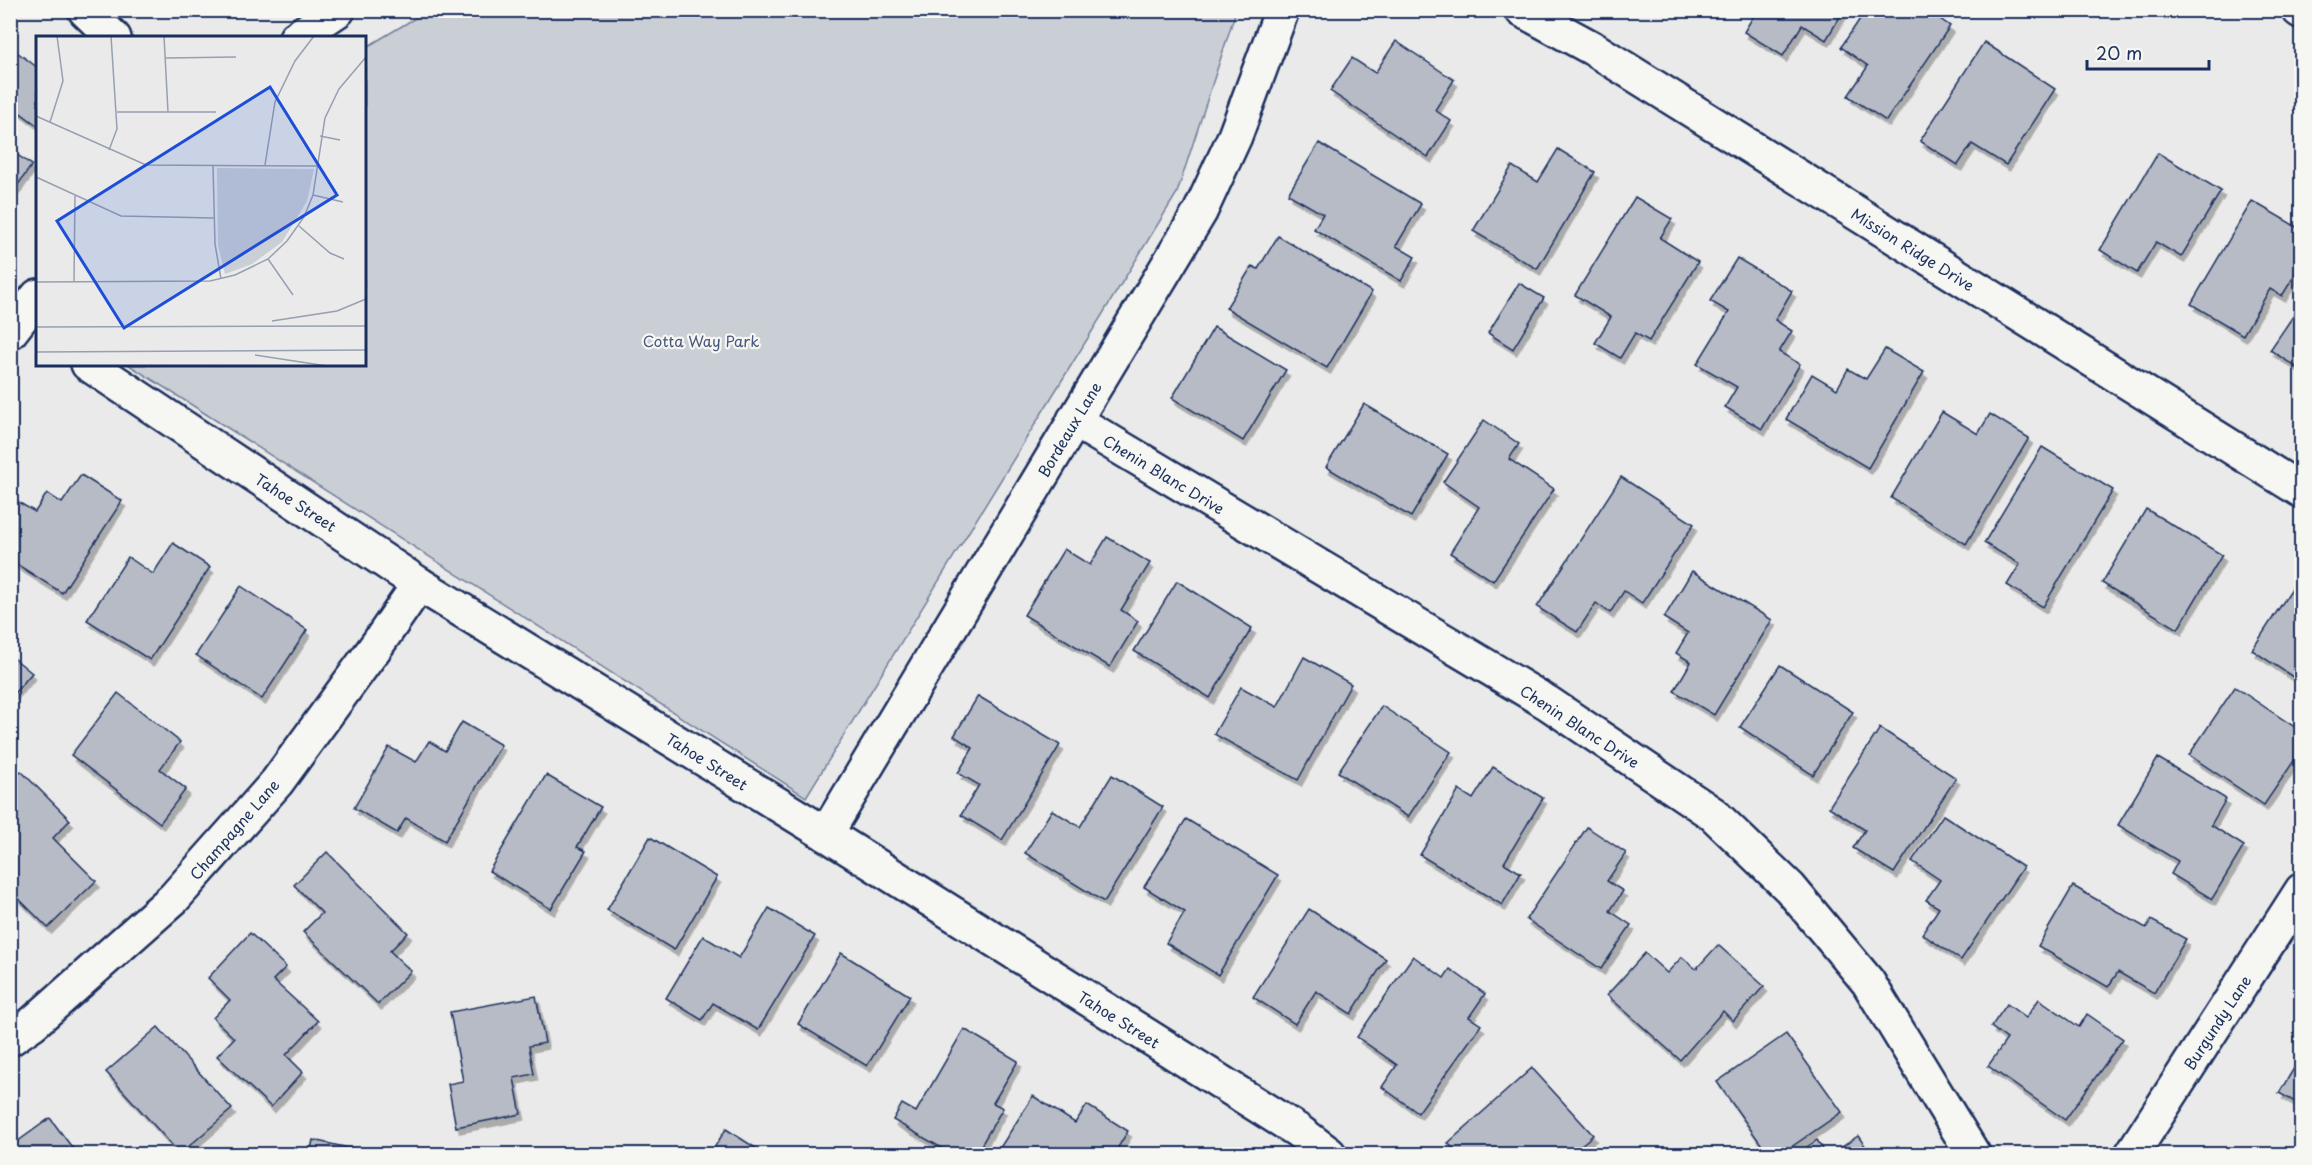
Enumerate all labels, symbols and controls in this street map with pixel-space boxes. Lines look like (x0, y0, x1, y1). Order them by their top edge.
scale bar (2087, 33, 2208, 71)
inset map (36, 36, 366, 366)
text: 20 m (2096, 39, 2142, 66)
street label: Mission Ridge Drive (1847, 202, 1979, 296)
park label: Cotta Way Park (643, 329, 759, 352)
street label: Bordeaux Lane (1031, 377, 1107, 481)
street label: Chenin Blanc Drive (1099, 429, 1229, 519)
street label: Tahoe Street (251, 467, 341, 537)
street label: Chenin Blanc Drive (1516, 679, 1644, 773)
street label: Tahoe Street (661, 727, 753, 795)
street label: Champagne Lane (184, 774, 284, 884)
street label: Burgundy Lane (2178, 970, 2256, 1074)
street label: Tahoe Street (1073, 985, 1165, 1053)

